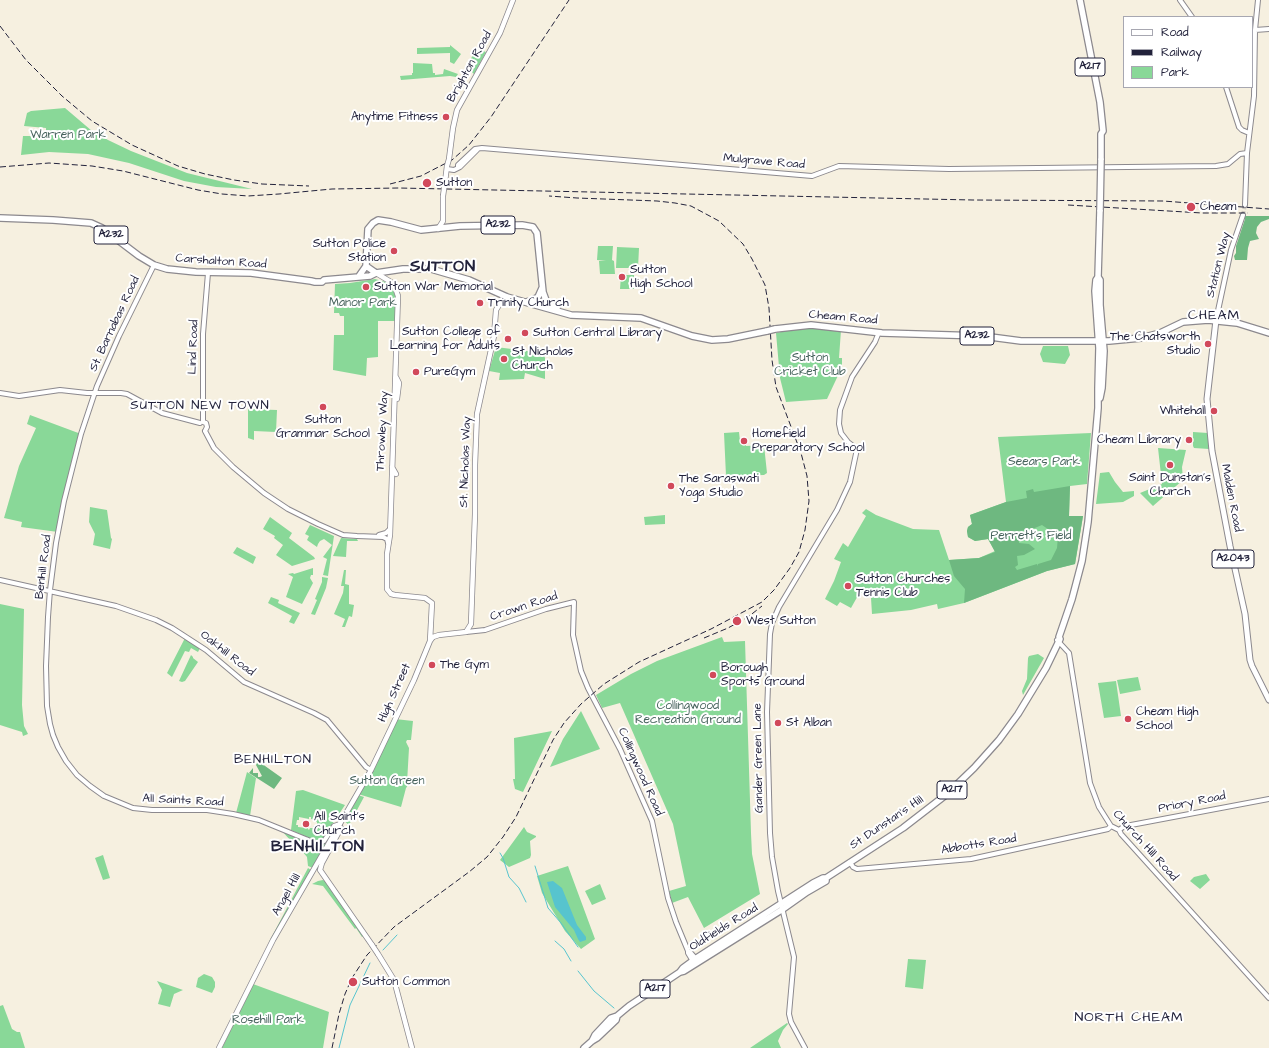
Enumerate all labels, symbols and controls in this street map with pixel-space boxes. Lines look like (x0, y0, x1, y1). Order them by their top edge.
legend (1123, 16, 1253, 88)
text: Road (1161, 24, 1189, 41)
street label: Brighton Road (445, 29, 495, 105)
text: Railway (1161, 44, 1202, 61)
road number: A217 (1075, 58, 1105, 76)
text: Park (1161, 64, 1189, 81)
place label: Anytime Fitness (351, 110, 438, 124)
marker: Anytime Fitness (441, 112, 451, 122)
park label: Warren Park (30, 128, 106, 142)
street label: Mulgrave Road (723, 151, 805, 173)
place label: Sutton (436, 176, 472, 190)
marker: Sutton (421, 177, 433, 189)
place label: Cheam (1200, 200, 1236, 214)
marker: Cheam (1185, 201, 1197, 213)
road number: A232 (481, 216, 515, 234)
road number: A232 (94, 226, 128, 244)
street label: Station Way (1204, 231, 1234, 299)
place label: Sutton Police Station (313, 237, 386, 265)
marker: Sutton Police Station (389, 246, 399, 256)
street label: Carshalton Road (175, 252, 267, 272)
district label: SUTTON (410, 258, 476, 278)
place label: Sutton High School (630, 263, 693, 291)
marker: Sutton High School (617, 272, 627, 282)
street label: St. Barnabas Road (87, 274, 143, 374)
place label: Sutton War Memorial (374, 280, 493, 294)
marker: Sutton War Memorial (361, 282, 371, 292)
park label: Manor Park (329, 296, 397, 310)
place label: Trinity Church (488, 296, 569, 310)
marker: Trinity Church (475, 298, 485, 308)
street label: Cheam Road (808, 308, 878, 328)
district label: CHEAM (1188, 308, 1240, 324)
street label: Lind Road (186, 319, 202, 375)
place label: Sutton College of Learning for Adults (390, 325, 500, 353)
place label: Sutton Central Library (533, 326, 662, 340)
road number: A232 (960, 327, 994, 345)
marker: Sutton Central Library (520, 328, 530, 338)
place label: The Chatsworth Studio (1110, 330, 1200, 358)
marker: Sutton College of Learning for Adults (503, 334, 513, 344)
marker: The Chatsworth Studio (1203, 339, 1213, 349)
place label: St Nicholas Church (512, 345, 573, 373)
park label: Sutton Cricket Club (774, 351, 846, 379)
marker: St Nicholas Church (499, 354, 509, 364)
place label: PureGym (424, 365, 475, 379)
marker: PureGym (411, 367, 421, 377)
street label: Throwley Way (374, 391, 392, 471)
district label: SUTTON NEW TOWN (130, 398, 270, 414)
marker: Sutton Grammar School (318, 402, 328, 412)
place label: Whitehall (1160, 404, 1206, 418)
marker: Whitehall (1209, 406, 1219, 416)
place label: Sutton Grammar School (276, 413, 370, 441)
street label: St. Nicholas Way (457, 416, 475, 508)
place label: Homefield Preparatory School (752, 427, 865, 455)
place label: Cheam Library (1097, 433, 1181, 447)
marker: Cheam Library (1184, 435, 1194, 445)
marker: Homefield Preparatory School (739, 436, 749, 446)
park label: Seears Park (1008, 455, 1080, 469)
marker: Saint Dunstan's Church (1165, 460, 1175, 470)
street label: Malden Road (1217, 463, 1245, 533)
place label: Saint Dunstan's Church (1129, 471, 1211, 499)
place label: The Saraswati Yoga Studio (679, 472, 759, 500)
marker: The Saraswati Yoga Studio (666, 481, 676, 491)
park label: Perrett's Field (990, 529, 1072, 543)
street label: Benhill Road (33, 534, 55, 600)
road number: A2043 (1212, 550, 1254, 568)
place label: Sutton Churches Tennis Club (856, 572, 950, 600)
marker: Sutton Churches Tennis Club (843, 581, 853, 591)
street label: Crown Road (489, 589, 559, 625)
place label: West Sutton (746, 614, 816, 628)
marker: West Sutton (731, 615, 743, 627)
street label: Oakhill Road (197, 628, 257, 680)
place label: The Gym (440, 658, 489, 672)
marker: The Gym (427, 660, 437, 670)
street label: High Street (376, 661, 414, 725)
place label: Borough Sports Ground (721, 661, 804, 689)
marker: Borough Sports Ground (708, 670, 718, 680)
park label: Collingwood Recreation Ground (635, 699, 741, 727)
street label: Gander Green Lane (751, 703, 767, 813)
place label: Cheam High School (1136, 705, 1198, 733)
marker: Cheam High School (1123, 714, 1133, 724)
place label: St Alban (786, 716, 832, 730)
marker: St Alban (773, 718, 783, 728)
street label: Collingwood Road (614, 726, 666, 818)
district label: BENHILTON (234, 752, 312, 768)
park label: Sutton Green (350, 774, 424, 788)
road number: A217 (937, 781, 967, 799)
street label: Priory Road (1157, 789, 1227, 817)
street label: All Saints Road (142, 792, 224, 810)
street label: St Dunstan's Hill (847, 793, 927, 853)
street label: Church Hill Road (1109, 807, 1181, 885)
place label: All Saint's Church (314, 810, 365, 838)
marker: All Saint's Church (301, 819, 311, 829)
street label: Abbotts Road (940, 832, 1018, 858)
district label: BENHILTON (271, 838, 365, 858)
street label: Angel Hill (270, 871, 304, 919)
street label: Oldfields Road (687, 901, 761, 955)
place label: Sutton Common (362, 975, 450, 989)
marker: Sutton Common (347, 976, 359, 988)
road number: A217 (640, 980, 670, 998)
district label: NORTH CHEAM (1074, 1010, 1184, 1026)
park label: Rosehill Park (232, 1013, 304, 1027)

